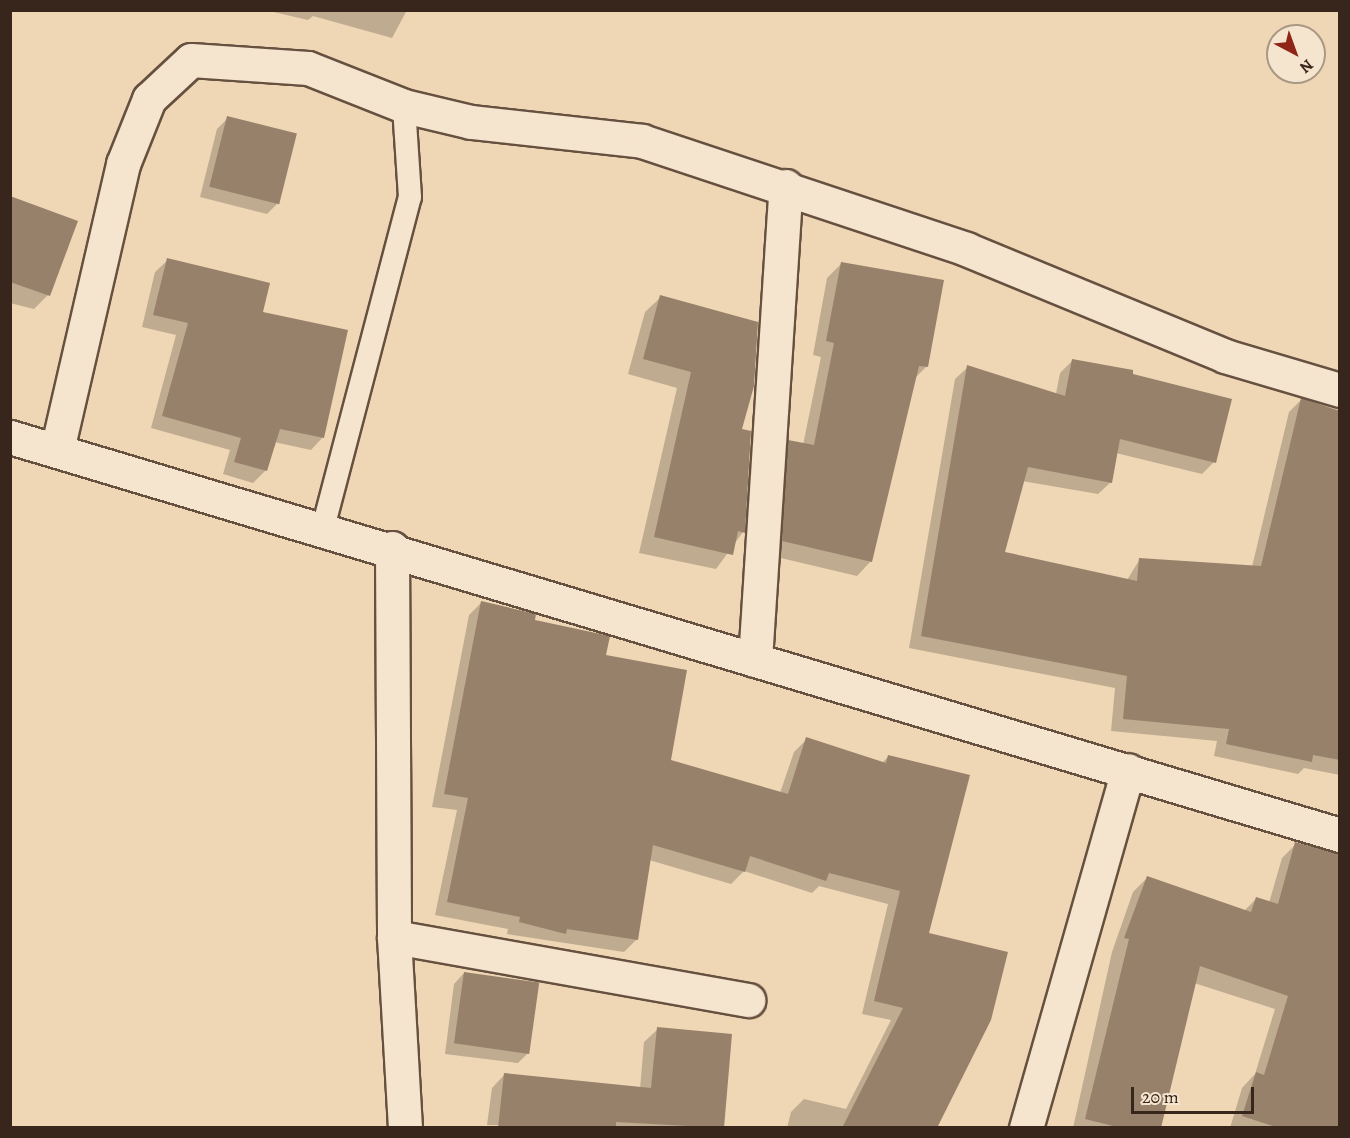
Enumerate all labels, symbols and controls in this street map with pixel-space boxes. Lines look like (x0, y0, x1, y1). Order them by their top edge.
north arrow (1266, 24, 1326, 84)
text: N (1295, 54, 1318, 78)
scale bar (1134, 1075, 1257, 1113)
text: 20 m (1142, 1085, 1179, 1109)

